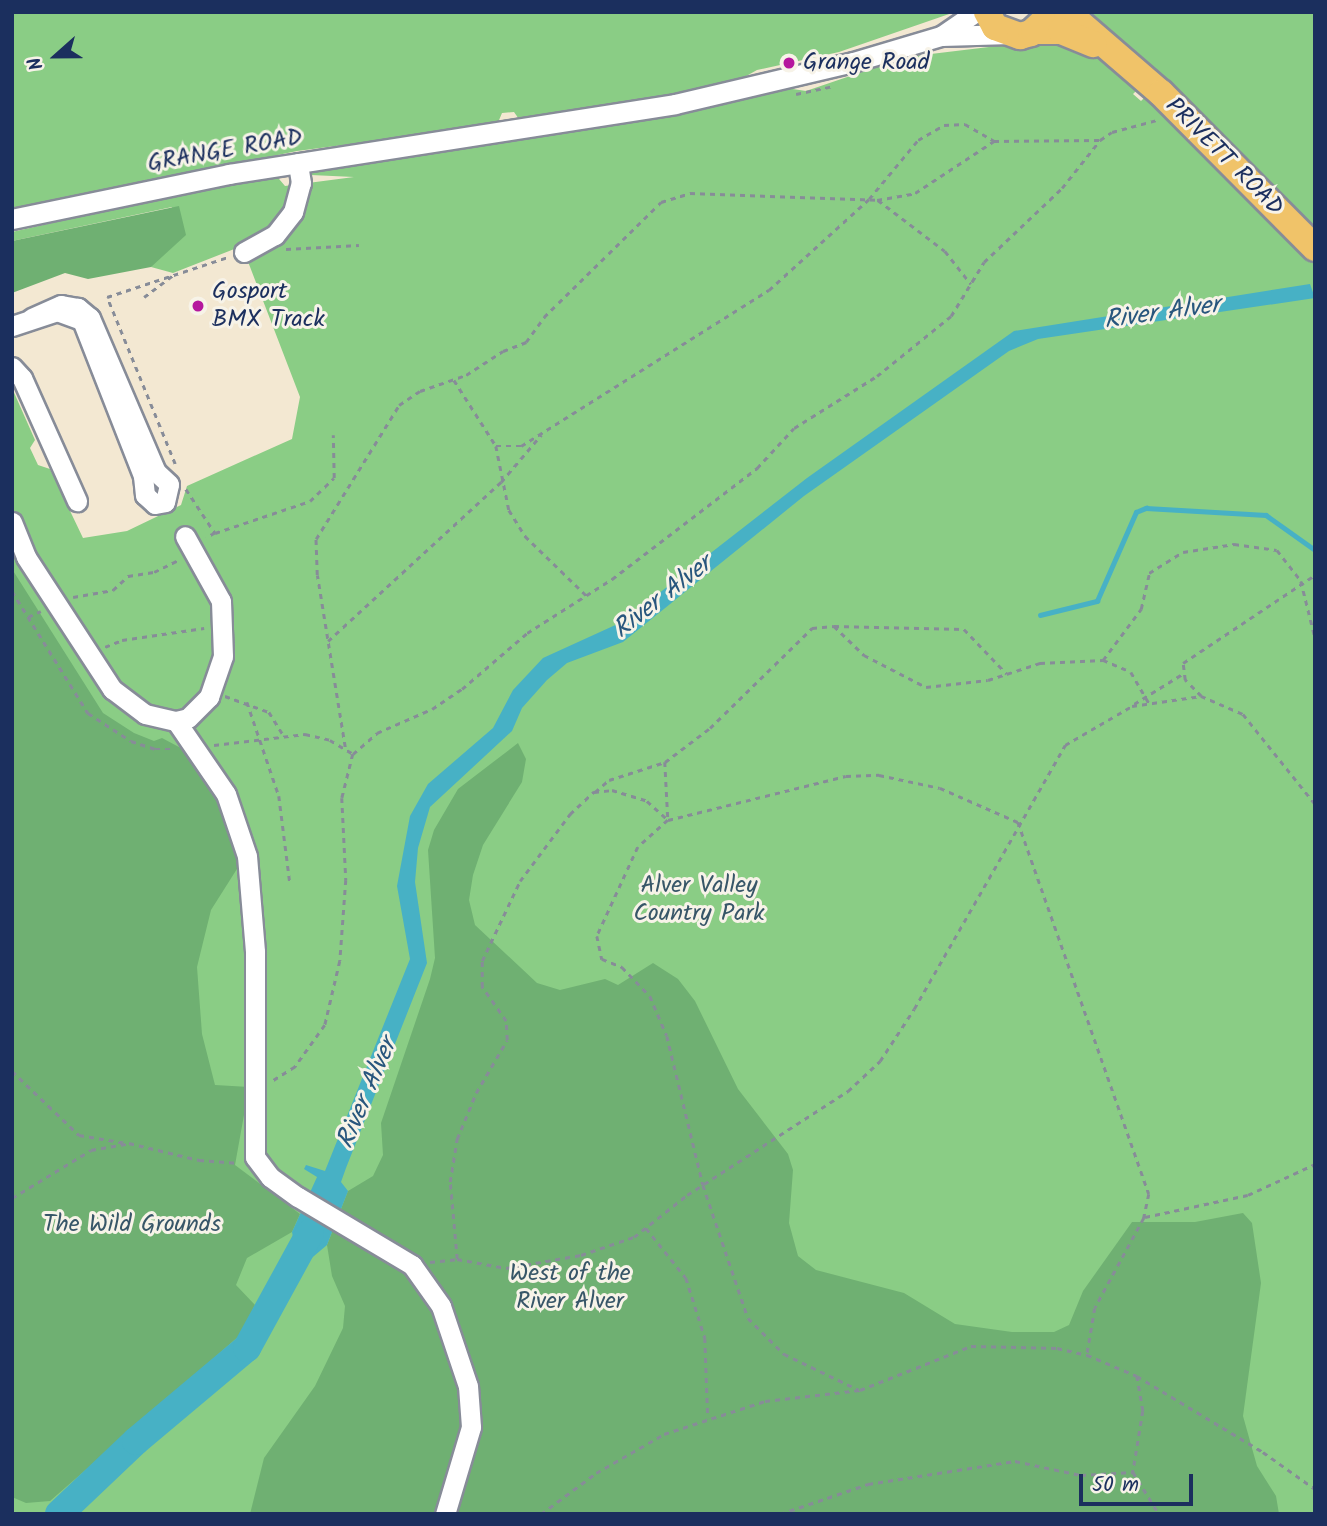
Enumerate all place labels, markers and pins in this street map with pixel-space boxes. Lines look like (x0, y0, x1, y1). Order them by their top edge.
place label: Grange Road (803, 49, 930, 77)
marker: Grange Road (781, 55, 797, 71)
place label: Gosport BMX Track (212, 278, 325, 334)
marker: Gosport BMX Track (190, 298, 206, 314)

